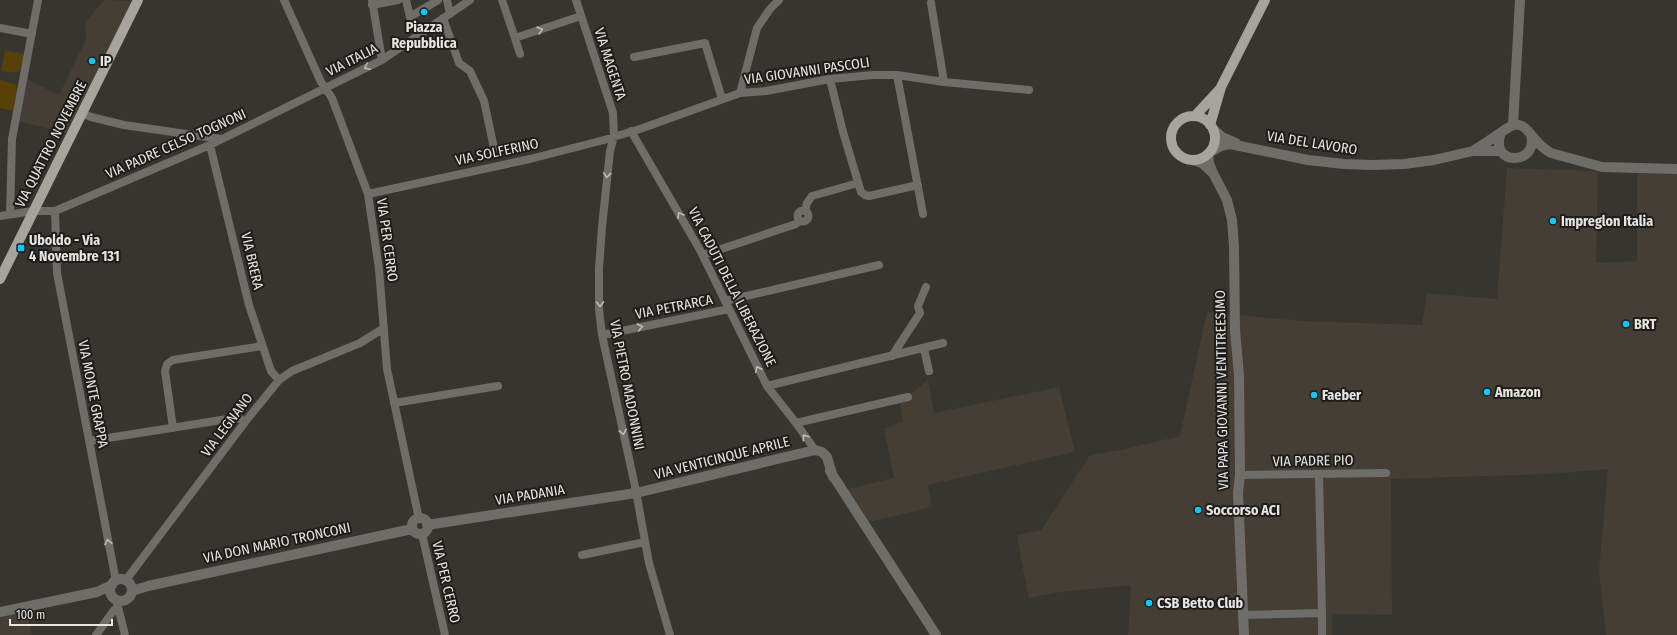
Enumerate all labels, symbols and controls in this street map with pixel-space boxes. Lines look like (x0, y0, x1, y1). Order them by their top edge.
marker: Piazza Repubblica (419, 7, 429, 17)
place label: Piazza Repubblica (391, 19, 457, 52)
one-way arrow (536, 26, 543, 35)
street label: VIA MAGENTA (590, 26, 630, 103)
street label: VIA ITALIA (323, 40, 381, 80)
place label: IP (100, 53, 112, 70)
street label: VIA GIOVANNI PASCOLI (743, 54, 871, 88)
marker: IP (87, 56, 97, 66)
one-way arrow (364, 62, 371, 70)
street label: VIA QUATTRO NOVEMBRE (12, 77, 91, 210)
street label: VIA PADRE CELSO TOGNONI (103, 105, 249, 183)
street label: VIA DEL LAVORO (1266, 127, 1359, 159)
street label: VIA SOLFERINO (454, 135, 540, 169)
one-way arrow (603, 172, 612, 178)
street label: VIA PER CERRO (373, 197, 401, 283)
street label: VIA CADUTI DELLA LIBERAZIONE (684, 204, 780, 370)
one-way arrow (678, 212, 685, 219)
place label: Impreglon Italia (1561, 213, 1653, 230)
marker: Impreglon Italia (1548, 216, 1558, 226)
street label: VIA BRERA (237, 231, 267, 292)
place label: Uboldo - Via 4 Novembre 131 (29, 232, 120, 265)
marker: Uboldo - Via 4 Novembre 131 (16, 243, 26, 253)
street label: VIA PAPA GIOVANNI VENTITREESIMO (1212, 290, 1232, 490)
street label: VIA PETRARCA (634, 291, 715, 323)
one-way arrow (595, 301, 604, 307)
place label: BRT (1634, 316, 1656, 333)
street label: VIA PIETRO MADONNINI (606, 319, 648, 451)
marker: BRT (1621, 319, 1631, 329)
one-way arrow (637, 323, 643, 332)
street label: VIA MONTE GRAPPA (74, 339, 112, 450)
one-way arrow (755, 365, 763, 373)
place label: Amazon (1494, 384, 1541, 401)
place label: Faeber (1322, 387, 1362, 404)
marker: Amazon (1482, 387, 1492, 397)
street label: VIA LEGNANO (198, 390, 257, 460)
marker: Faeber (1309, 390, 1319, 400)
one-way arrow (618, 429, 626, 435)
street label: VIA VENTICINQUE APRILE (653, 433, 792, 483)
one-way arrow (803, 434, 810, 441)
street label: VIA PADRE PIO (1273, 452, 1354, 470)
street label: VIA PADANIA (494, 481, 567, 509)
place label: Soccorso ACI (1206, 502, 1280, 519)
marker: Soccorso ACI (1193, 505, 1203, 515)
street label: VIA DON MARIO TRONCONI (202, 519, 352, 567)
one-way arrow (104, 539, 113, 546)
street label: VIA PER CERRO (428, 539, 464, 625)
place label: CSB Betto Club (1157, 595, 1243, 612)
marker: CSB Betto Club (1144, 598, 1154, 608)
scale bar (10, 601, 112, 627)
text: 100 m (16, 608, 45, 622)

